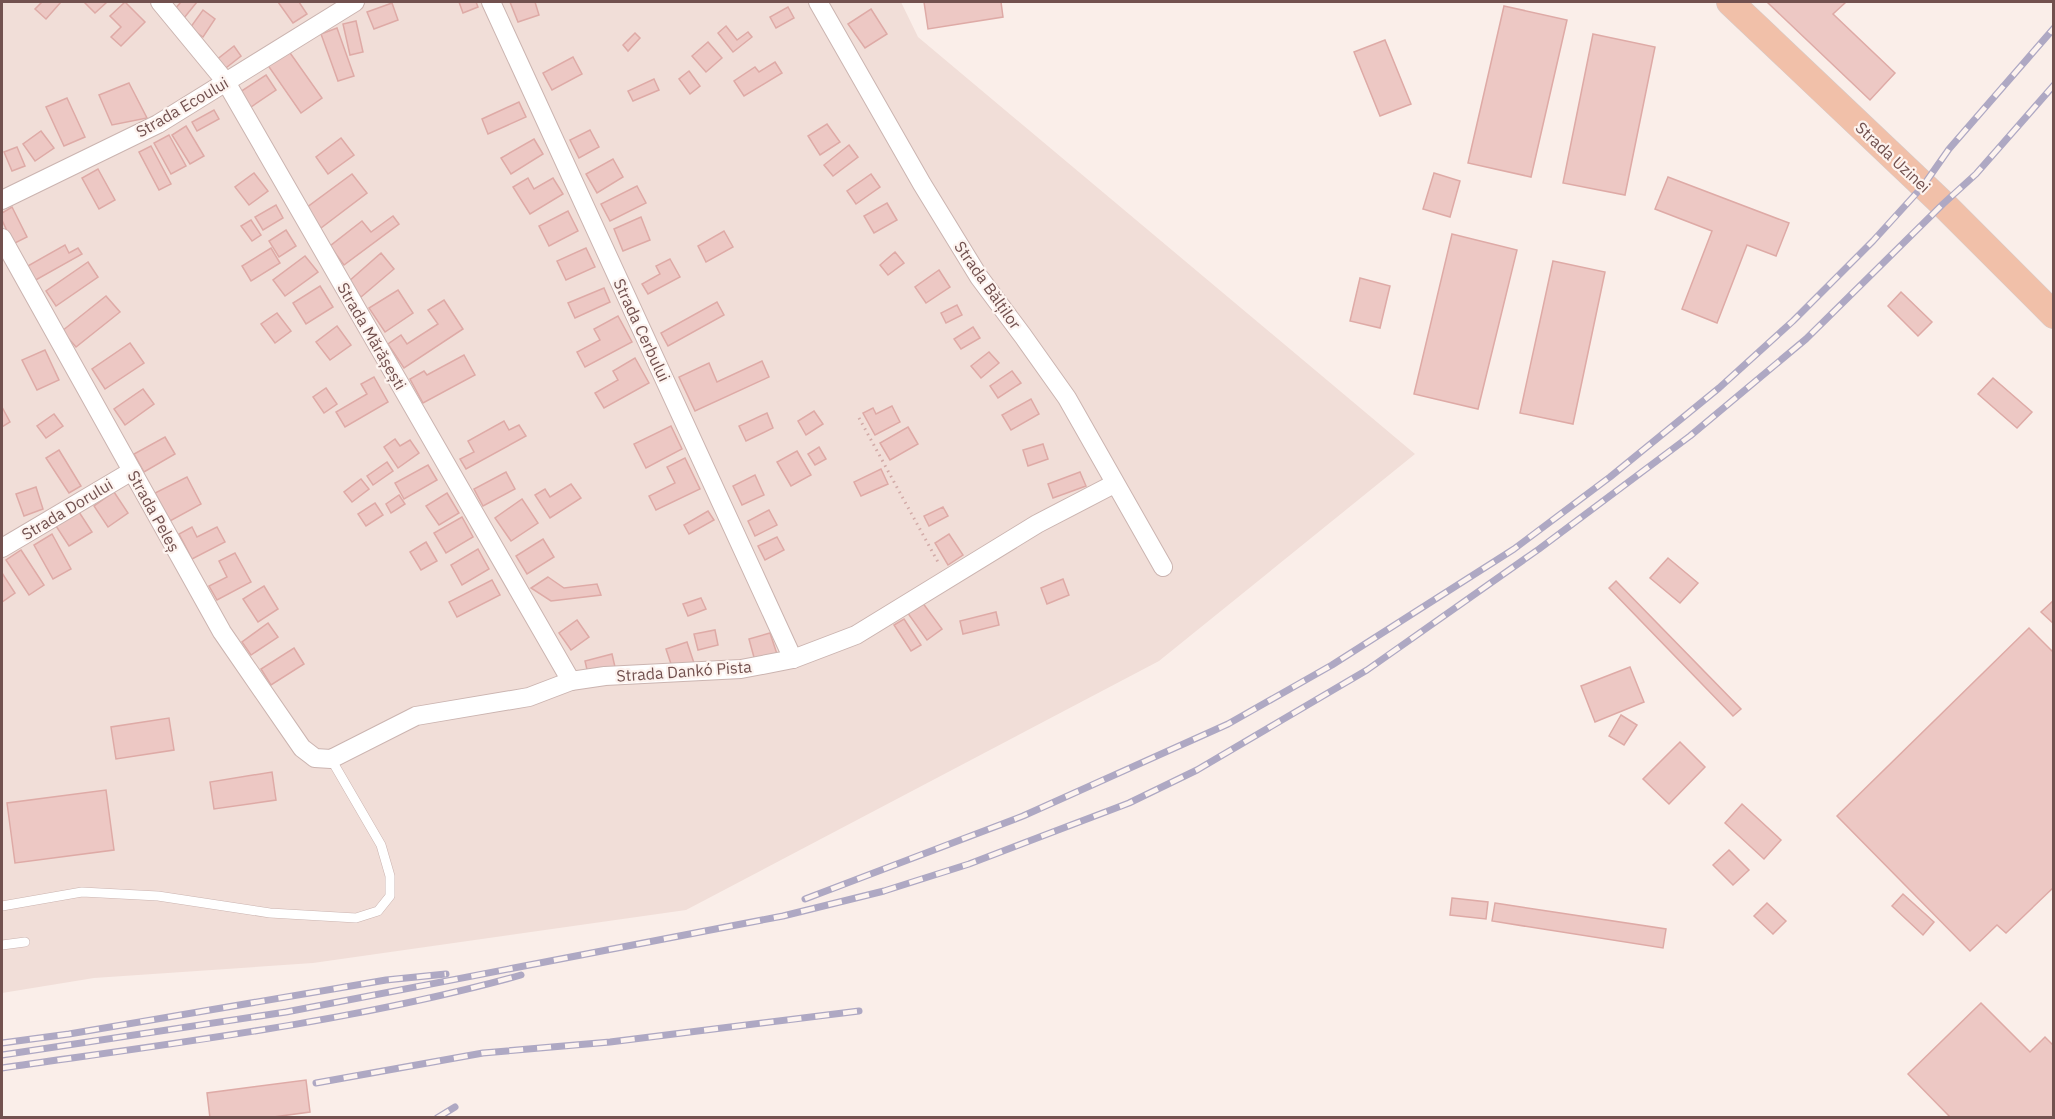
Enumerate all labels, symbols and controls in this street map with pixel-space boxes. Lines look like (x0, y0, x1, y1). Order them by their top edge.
street label: Strada Ecoului (132, 72, 232, 142)
street label: Strada Uzinei (1851, 117, 1935, 197)
street label: Strada Bălților (949, 237, 1026, 334)
street label: Strada Cerbului (609, 275, 675, 385)
street label: Strada Mărășești (333, 279, 411, 393)
street label: Strada Peleș (123, 467, 185, 555)
street label: Strada Dorului (18, 474, 116, 544)
street label: Strada Dankó Pista (616, 656, 753, 686)

